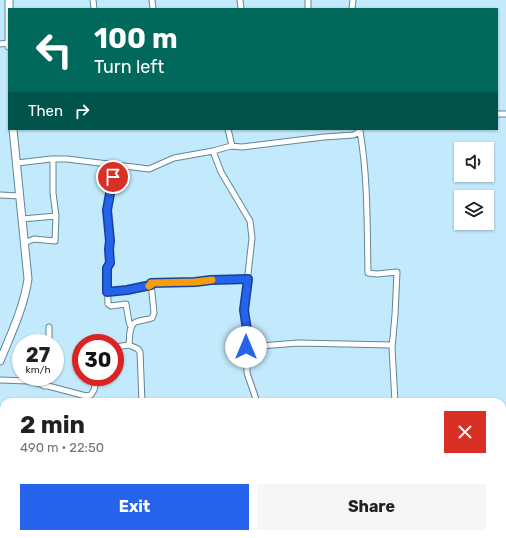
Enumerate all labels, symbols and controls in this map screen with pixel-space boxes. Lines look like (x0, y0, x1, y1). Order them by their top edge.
text: 100 m (94, 22, 178, 55)
icon: left (28, 24, 80, 76)
text: Turn left (94, 56, 164, 78)
icon: right (71, 100, 93, 122)
text: Then (28, 102, 63, 120)
map controls (454, 142, 494, 230)
button: sound (454, 142, 494, 182)
pin (96, 160, 130, 194)
icon: arrive (102, 166, 124, 188)
button: layers (454, 190, 494, 230)
position arrow (225, 326, 267, 368)
speed limit sign: 30 (72, 334, 124, 386)
text: 27 (26, 343, 50, 367)
text: km/h (26, 364, 50, 376)
text: 2 min (20, 411, 85, 439)
button: close (444, 411, 486, 453)
text: 490 m · 22:50 (20, 440, 104, 455)
button: Exit (20, 484, 249, 530)
button: Share (257, 484, 486, 530)

